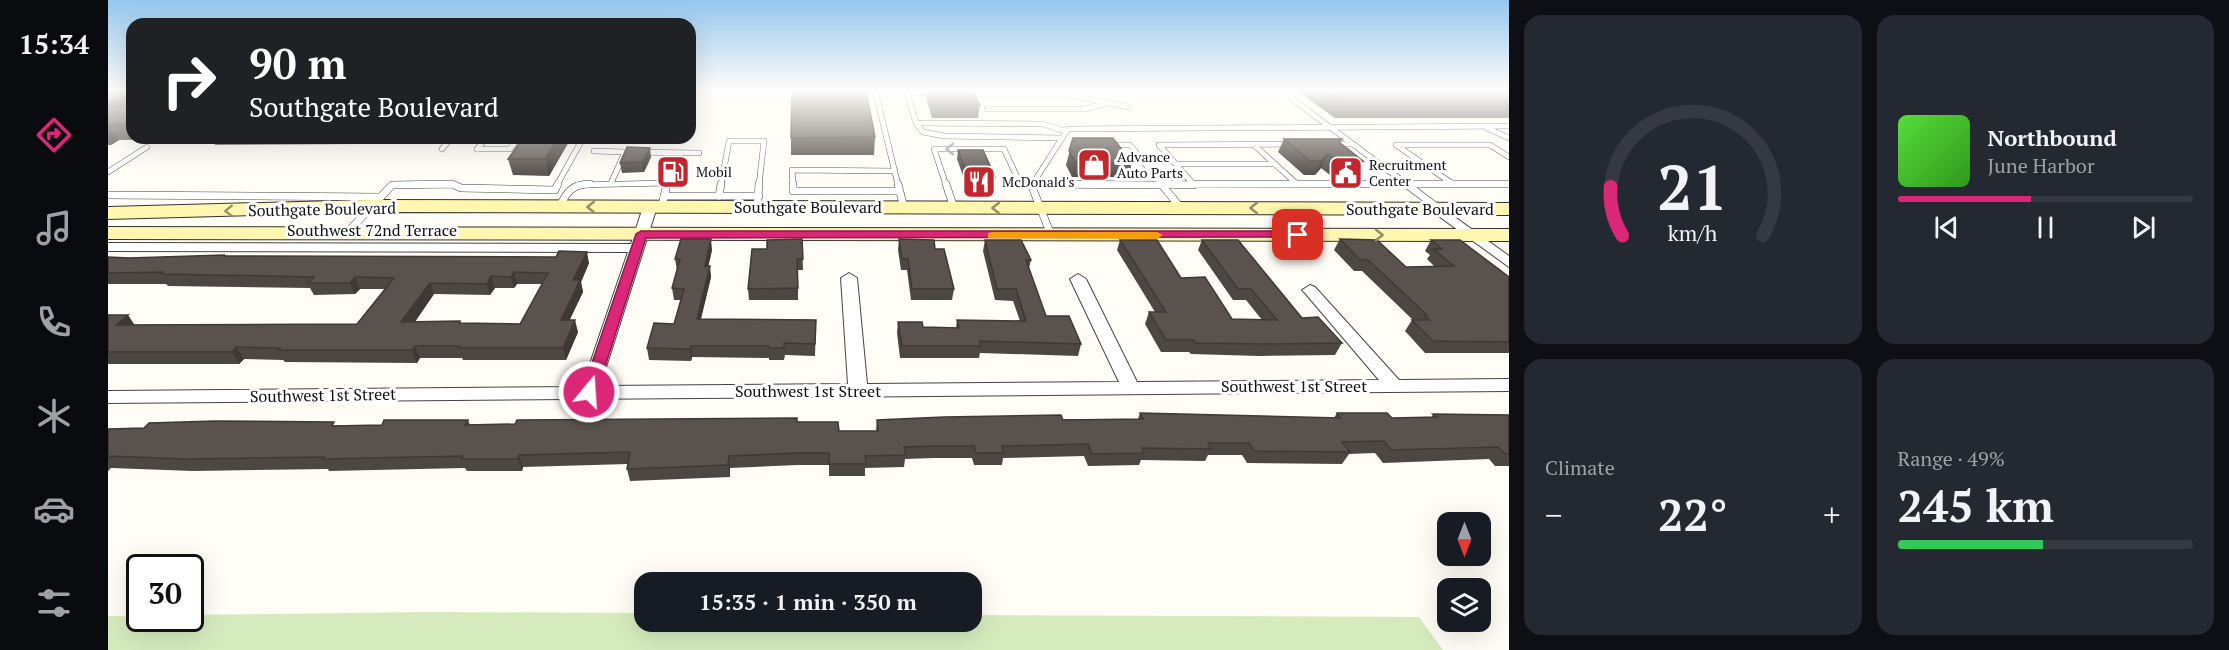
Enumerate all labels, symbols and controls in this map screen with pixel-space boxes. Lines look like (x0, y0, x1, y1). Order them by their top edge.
text: 15:34 (19, 26, 89, 62)
text: 90 m (249, 35, 347, 91)
icon: right (150, 42, 228, 120)
text: Southgate Boulevard (249, 89, 499, 125)
icon: directions (33, 114, 75, 156)
text: Northbound (1988, 123, 2117, 152)
one-way arrow (945, 143, 954, 155)
text: 21 (1657, 146, 1728, 229)
shop icon: Advance Auto Parts (1076, 147, 1112, 183)
place label: Advance Auto Parts (1117, 147, 1183, 182)
text: June Harbor (1988, 152, 2095, 179)
fuel station icon: Mobil (655, 154, 691, 190)
public building icon: Recruitment Center (1328, 155, 1364, 191)
place label: Recruitment Center (1369, 155, 1447, 190)
place label: Mobil (696, 162, 732, 181)
restaurant icon: McDonald's (961, 164, 997, 200)
place label: McDonald's (1002, 172, 1074, 191)
street label: Southgate Boulevard (734, 196, 882, 218)
street label: Southgate Boulevard (248, 197, 396, 221)
street label: Southgate Boulevard (1346, 198, 1494, 220)
one-way arrow (587, 201, 596, 213)
one-way arrow (991, 202, 1000, 214)
one-way arrow (1249, 202, 1258, 214)
one-way arrow (224, 205, 233, 217)
icon: music (33, 207, 75, 249)
pin (1272, 209, 1323, 260)
icon: previous (1930, 211, 1963, 244)
icon: pause (2029, 211, 2062, 244)
icon: next (2127, 211, 2160, 244)
icon: arrive (1281, 218, 1314, 251)
street label: Southwest 72nd Terrace (287, 219, 457, 241)
text: km/h (1668, 220, 1718, 248)
one-way arrow (1375, 229, 1384, 241)
icon: phone (33, 301, 75, 343)
position arrow (557, 360, 621, 424)
street label: Southwest 1st Street (1221, 375, 1367, 397)
street label: Southwest 1st Street (735, 380, 881, 402)
street label: Southwest 1st Street (250, 383, 396, 407)
icon: climate (33, 395, 75, 437)
text: Range · 49% (1898, 445, 2005, 472)
text: Climate (1545, 454, 1615, 481)
text: 245 km (1898, 475, 2054, 535)
text: 22° (1658, 484, 1727, 544)
icon: car (33, 488, 75, 530)
text: − (1545, 493, 1563, 536)
text: + (1823, 493, 1841, 536)
north arrow (1437, 512, 1491, 566)
map controls (1437, 512, 1491, 632)
speed limit sign: 30 (126, 554, 204, 632)
button: layers (1437, 578, 1491, 632)
icon: filters (33, 582, 75, 624)
text: 15:35 · 1 min · 350 m (699, 587, 917, 616)

